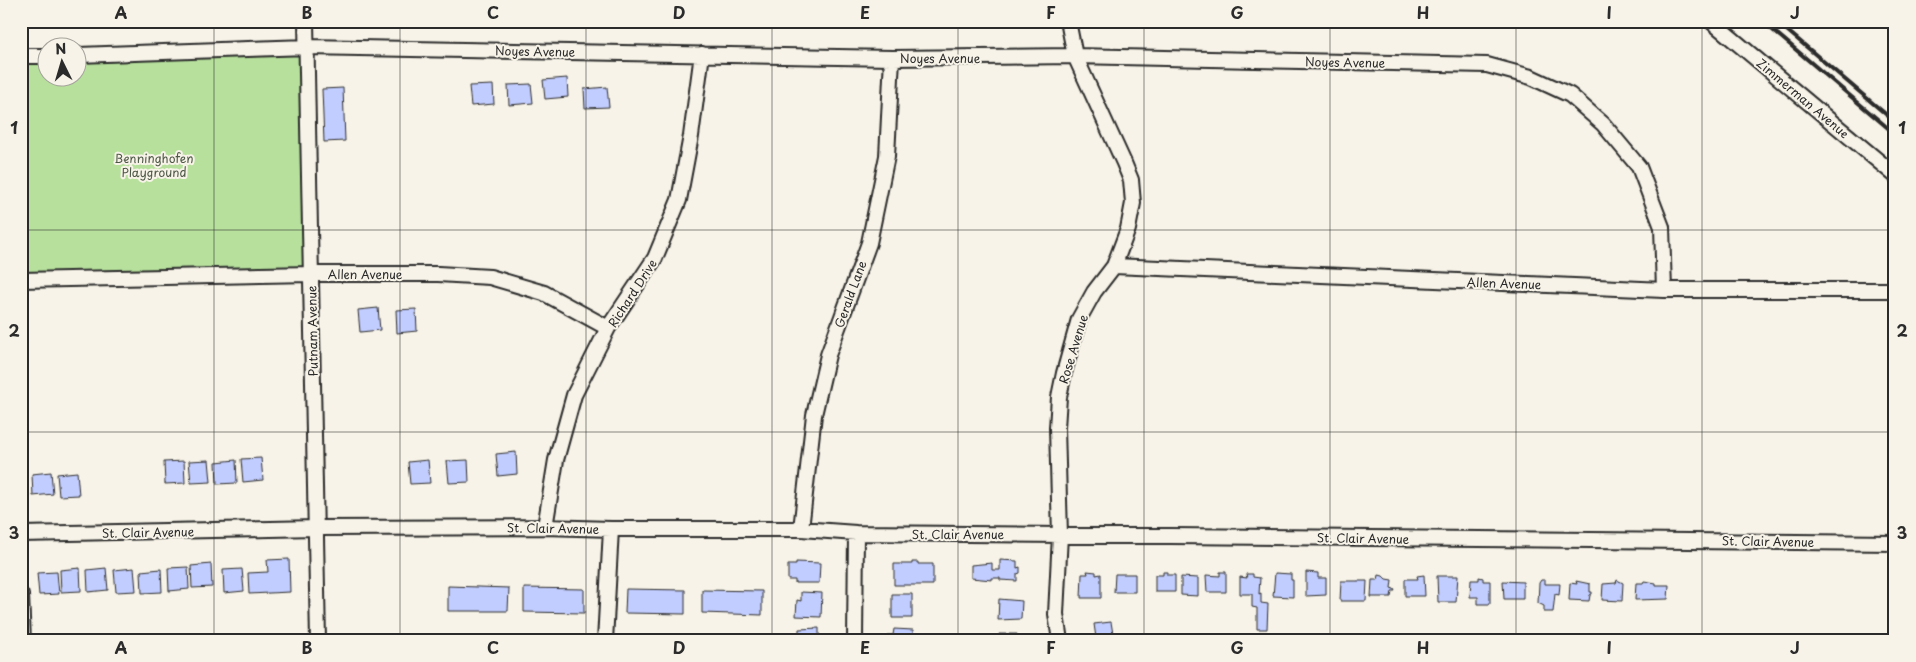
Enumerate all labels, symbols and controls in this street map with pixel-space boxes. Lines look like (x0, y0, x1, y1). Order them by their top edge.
text: A (115, 0, 128, 24)
text: B (302, 0, 313, 24)
text: C (487, 0, 499, 24)
text: D (673, 0, 685, 24)
text: E (860, 0, 870, 24)
text: F (1046, 0, 1056, 24)
text: G (1230, 0, 1244, 24)
text: H (1417, 0, 1429, 24)
text: I (1606, 0, 1612, 24)
text: J (1790, 0, 1800, 24)
north arrow (38, 38, 88, 88)
text: N (54, 38, 67, 59)
street label: Noyes Avenue (495, 41, 576, 61)
street label: Noyes Avenue (900, 49, 981, 67)
street label: Noyes Avenue (1305, 52, 1386, 72)
street label: Zimmerman Avenue (1753, 54, 1853, 142)
text: 1 (10, 115, 18, 139)
text: 1 (1898, 115, 1906, 139)
park label: Benninghofen Playground (114, 149, 194, 181)
street label: Richard Drive (603, 255, 661, 331)
street label: Gerald Lane (830, 258, 871, 330)
street label: Allen Avenue (328, 265, 403, 283)
street label: Allen Avenue (1466, 273, 1542, 293)
street label: Putnam Avenue (302, 285, 322, 377)
street label: Rose Avenue (1054, 312, 1092, 386)
text: 2 (8, 318, 20, 342)
text: 2 (1896, 318, 1908, 342)
street label: St. Clair Avenue (507, 518, 600, 538)
text: 3 (9, 520, 19, 544)
text: 3 (1897, 520, 1907, 544)
street label: St. Clair Avenue (102, 522, 195, 542)
street label: St. Clair Avenue (912, 525, 1005, 543)
street label: St. Clair Avenue (1317, 528, 1410, 548)
street label: St. Clair Avenue (1722, 531, 1815, 551)
text: A (115, 635, 128, 659)
text: B (302, 635, 313, 659)
text: C (487, 635, 499, 659)
text: D (673, 635, 685, 659)
text: E (860, 635, 870, 659)
text: F (1046, 635, 1056, 659)
text: G (1230, 635, 1244, 659)
text: H (1417, 635, 1429, 659)
text: I (1606, 635, 1612, 659)
text: J (1790, 635, 1800, 659)

